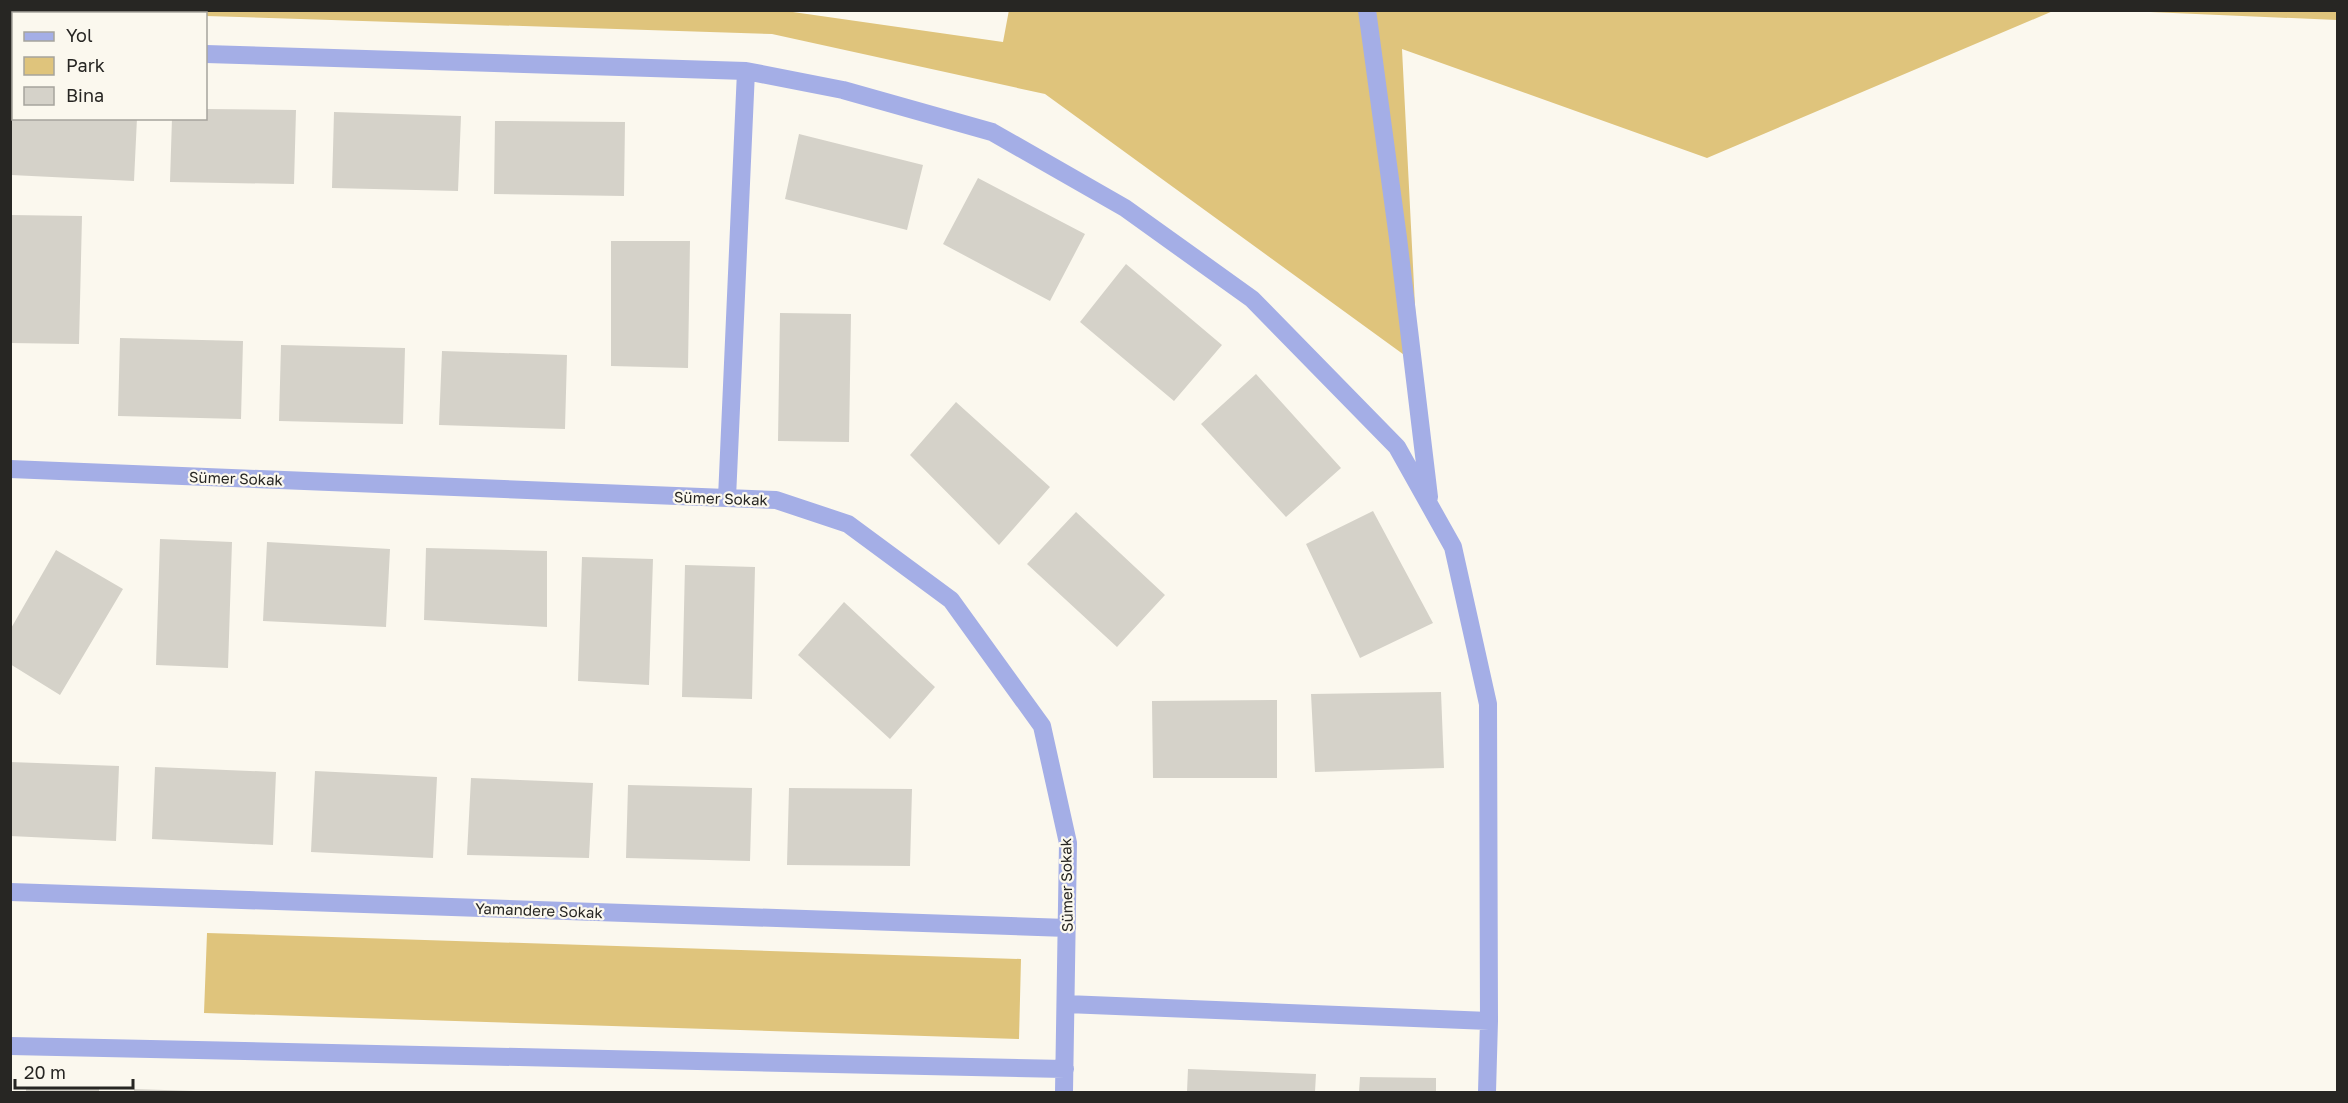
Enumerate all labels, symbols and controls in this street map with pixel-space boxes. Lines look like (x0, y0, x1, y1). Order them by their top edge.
legend (12, 12, 207, 120)
text: Yol (66, 24, 93, 46)
text: Park (66, 54, 105, 76)
text: Bina (66, 84, 104, 106)
street label: Sümer Sokak (189, 467, 284, 489)
street label: Sümer Sokak (674, 487, 769, 509)
street label: Sümer Sokak (1056, 837, 1076, 932)
street label: Yamandere Sokak (475, 899, 604, 921)
scale bar (15, 1052, 134, 1090)
text: 20 m (24, 1061, 66, 1083)

